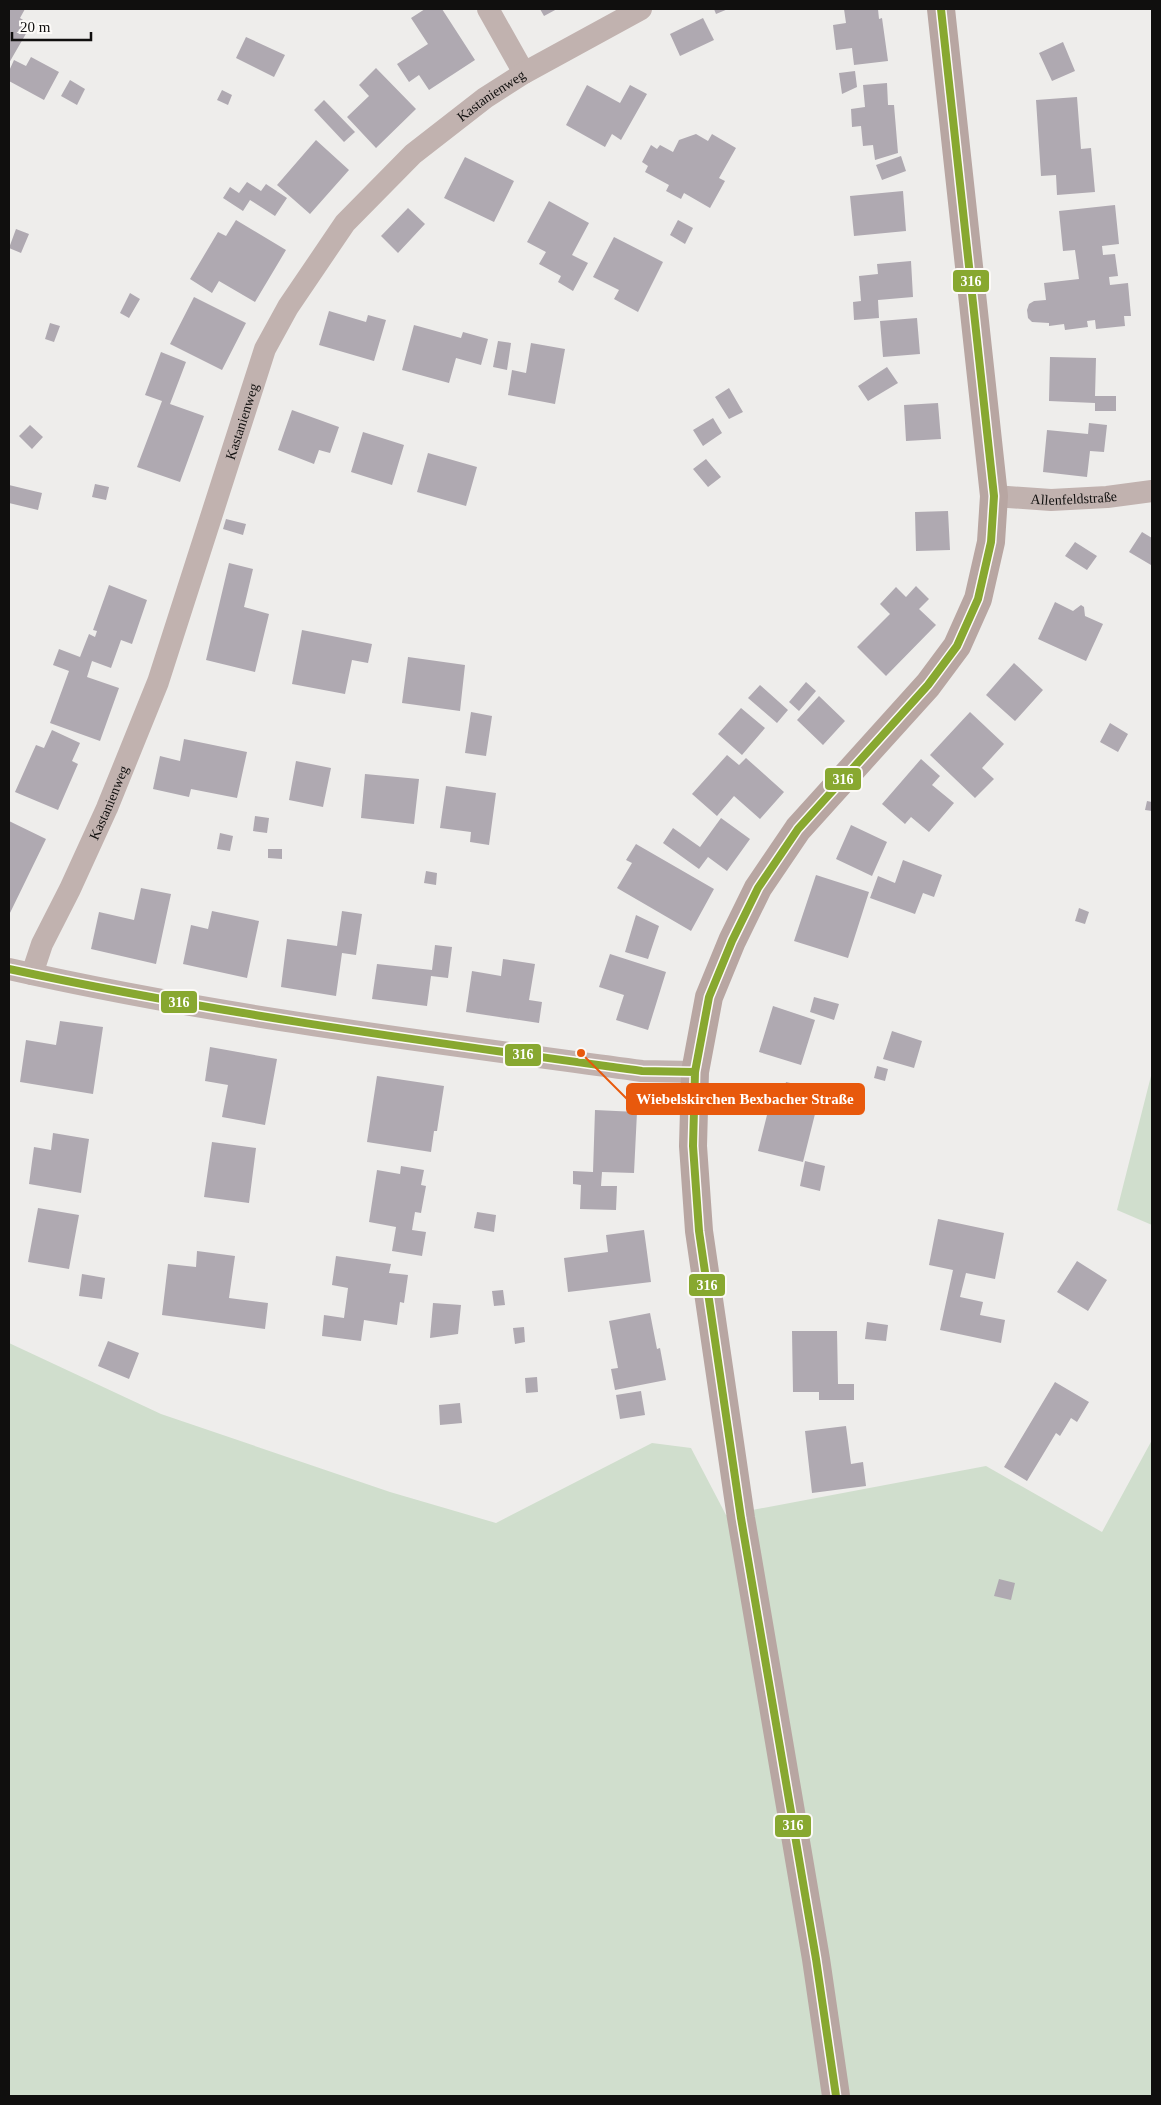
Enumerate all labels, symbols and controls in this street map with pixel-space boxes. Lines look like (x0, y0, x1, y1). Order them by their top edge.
scale bar (12, 10, 91, 42)
text: 20 m (20, 19, 51, 35)
street label: Kastanienweg (454, 67, 528, 125)
line badge: 316 (952, 269, 990, 293)
text: 316 (961, 274, 982, 289)
street label: Kastanienweg (223, 382, 261, 462)
street label: Allenfeldstraße (1030, 489, 1118, 508)
street label: Kastanienweg (86, 763, 131, 842)
line badge: 316 (824, 767, 862, 791)
text: 316 (833, 772, 854, 787)
line badge: 316 (160, 990, 198, 1014)
text: 316 (169, 995, 190, 1010)
line badge: 316 (504, 1043, 542, 1067)
text: 316 (513, 1047, 534, 1062)
callout: Wiebelskirchen Bexbacher Straße (627, 1084, 864, 1114)
text: Wiebelskirchen Bexbacher Straße (636, 1091, 854, 1107)
line badge: 316 (688, 1273, 726, 1297)
text: 316 (697, 1278, 718, 1293)
line badge: 316 (774, 1814, 812, 1838)
text: 316 (783, 1818, 804, 1833)

